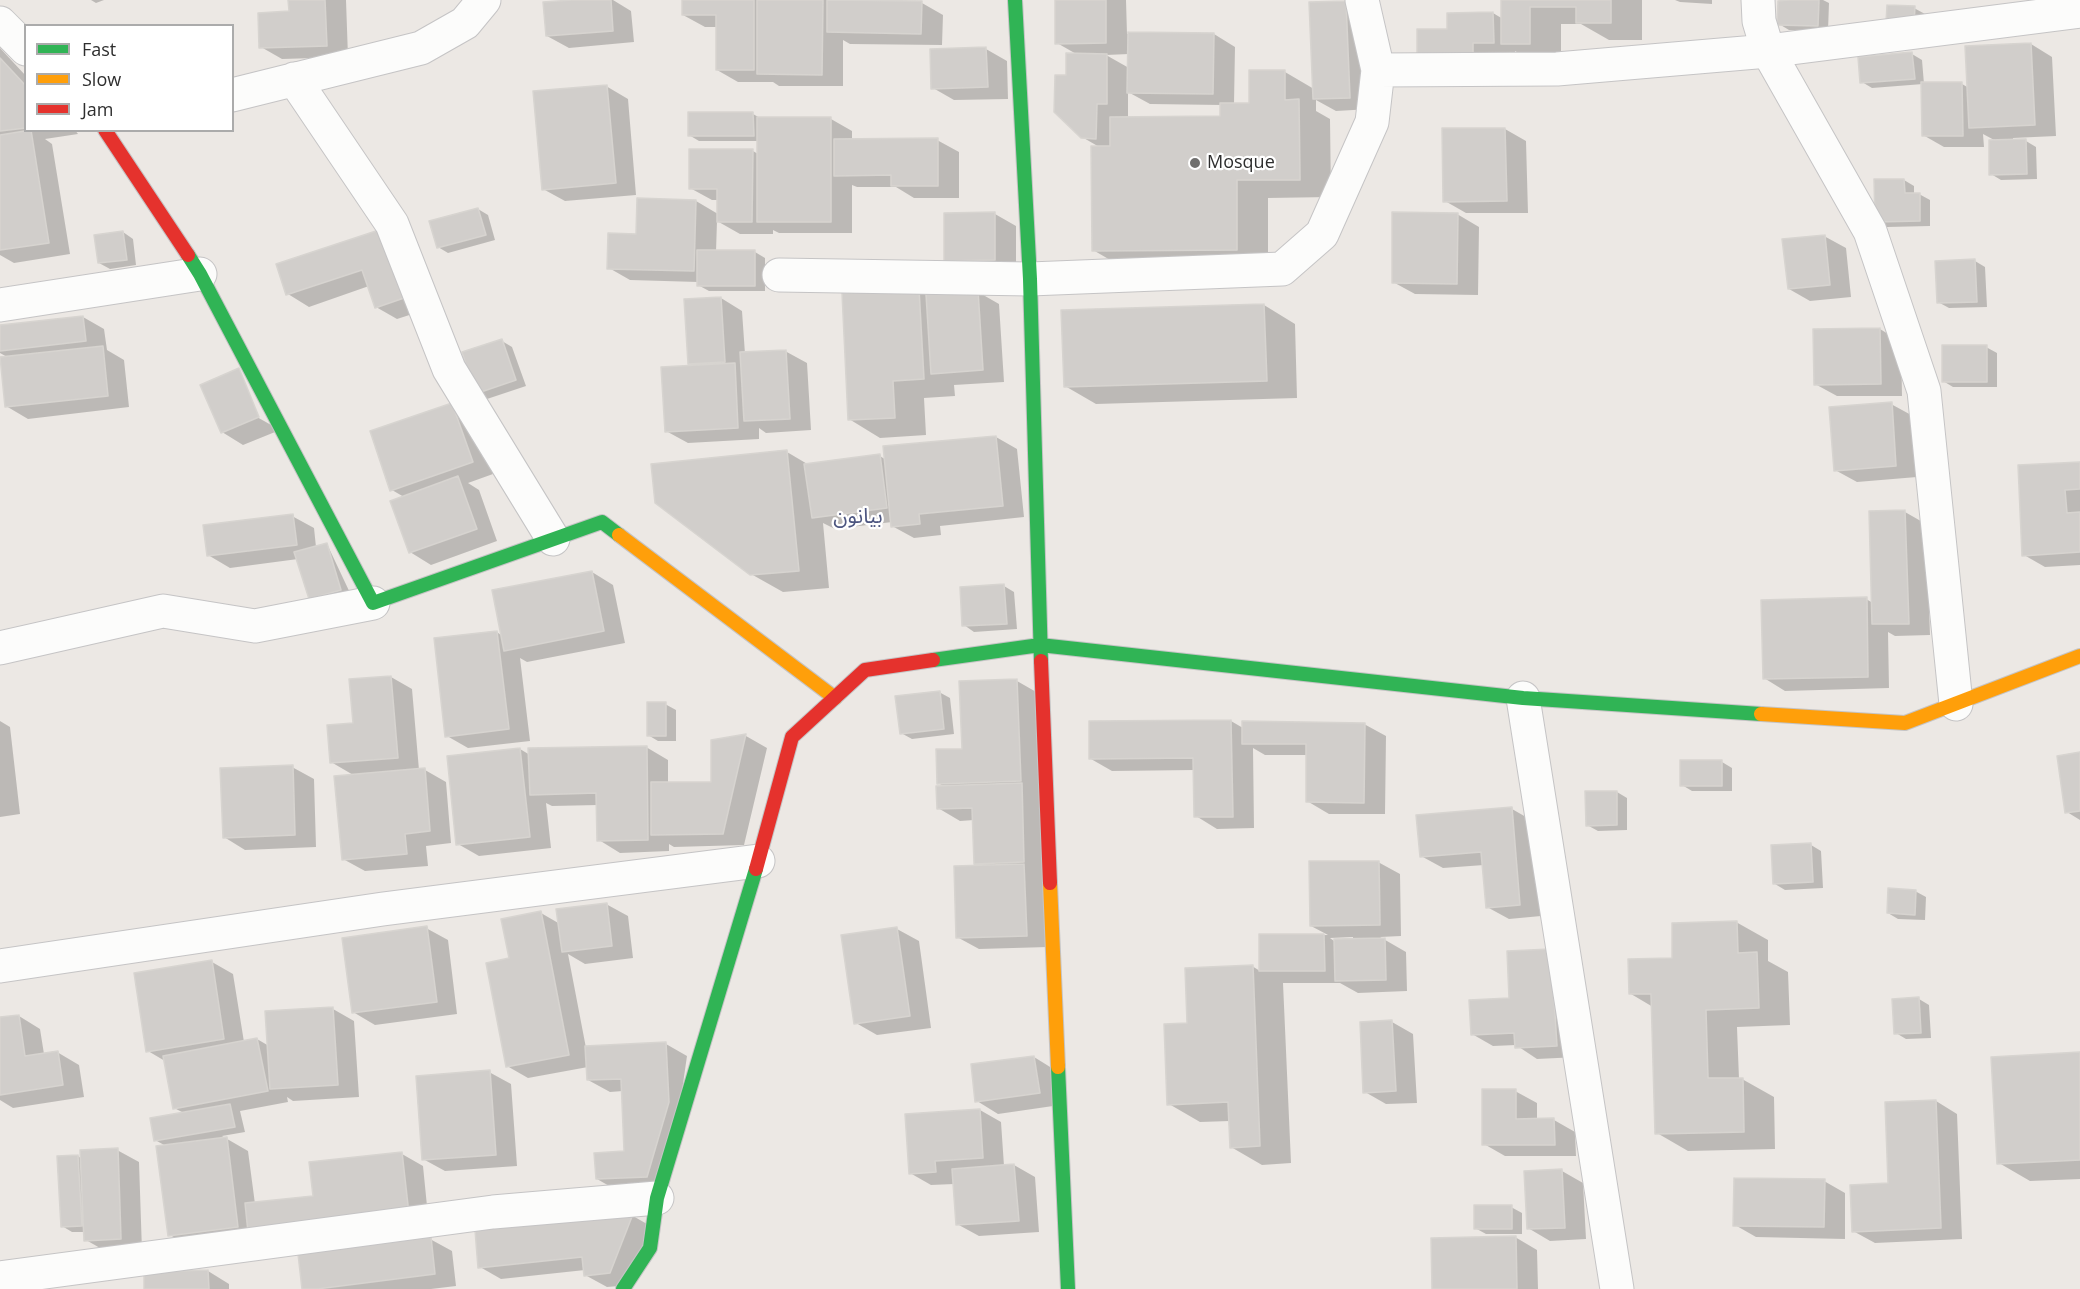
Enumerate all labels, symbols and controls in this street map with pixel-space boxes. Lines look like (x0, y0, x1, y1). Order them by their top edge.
legend (24, 24, 234, 132)
text: Fast (82, 37, 116, 61)
text: Slow (82, 67, 121, 91)
text: Jam (82, 97, 114, 121)
place label: Mosque (1207, 152, 1275, 174)
marker: Mosque (1188, 156, 1202, 170)
district label: بيانون (833, 504, 883, 530)

